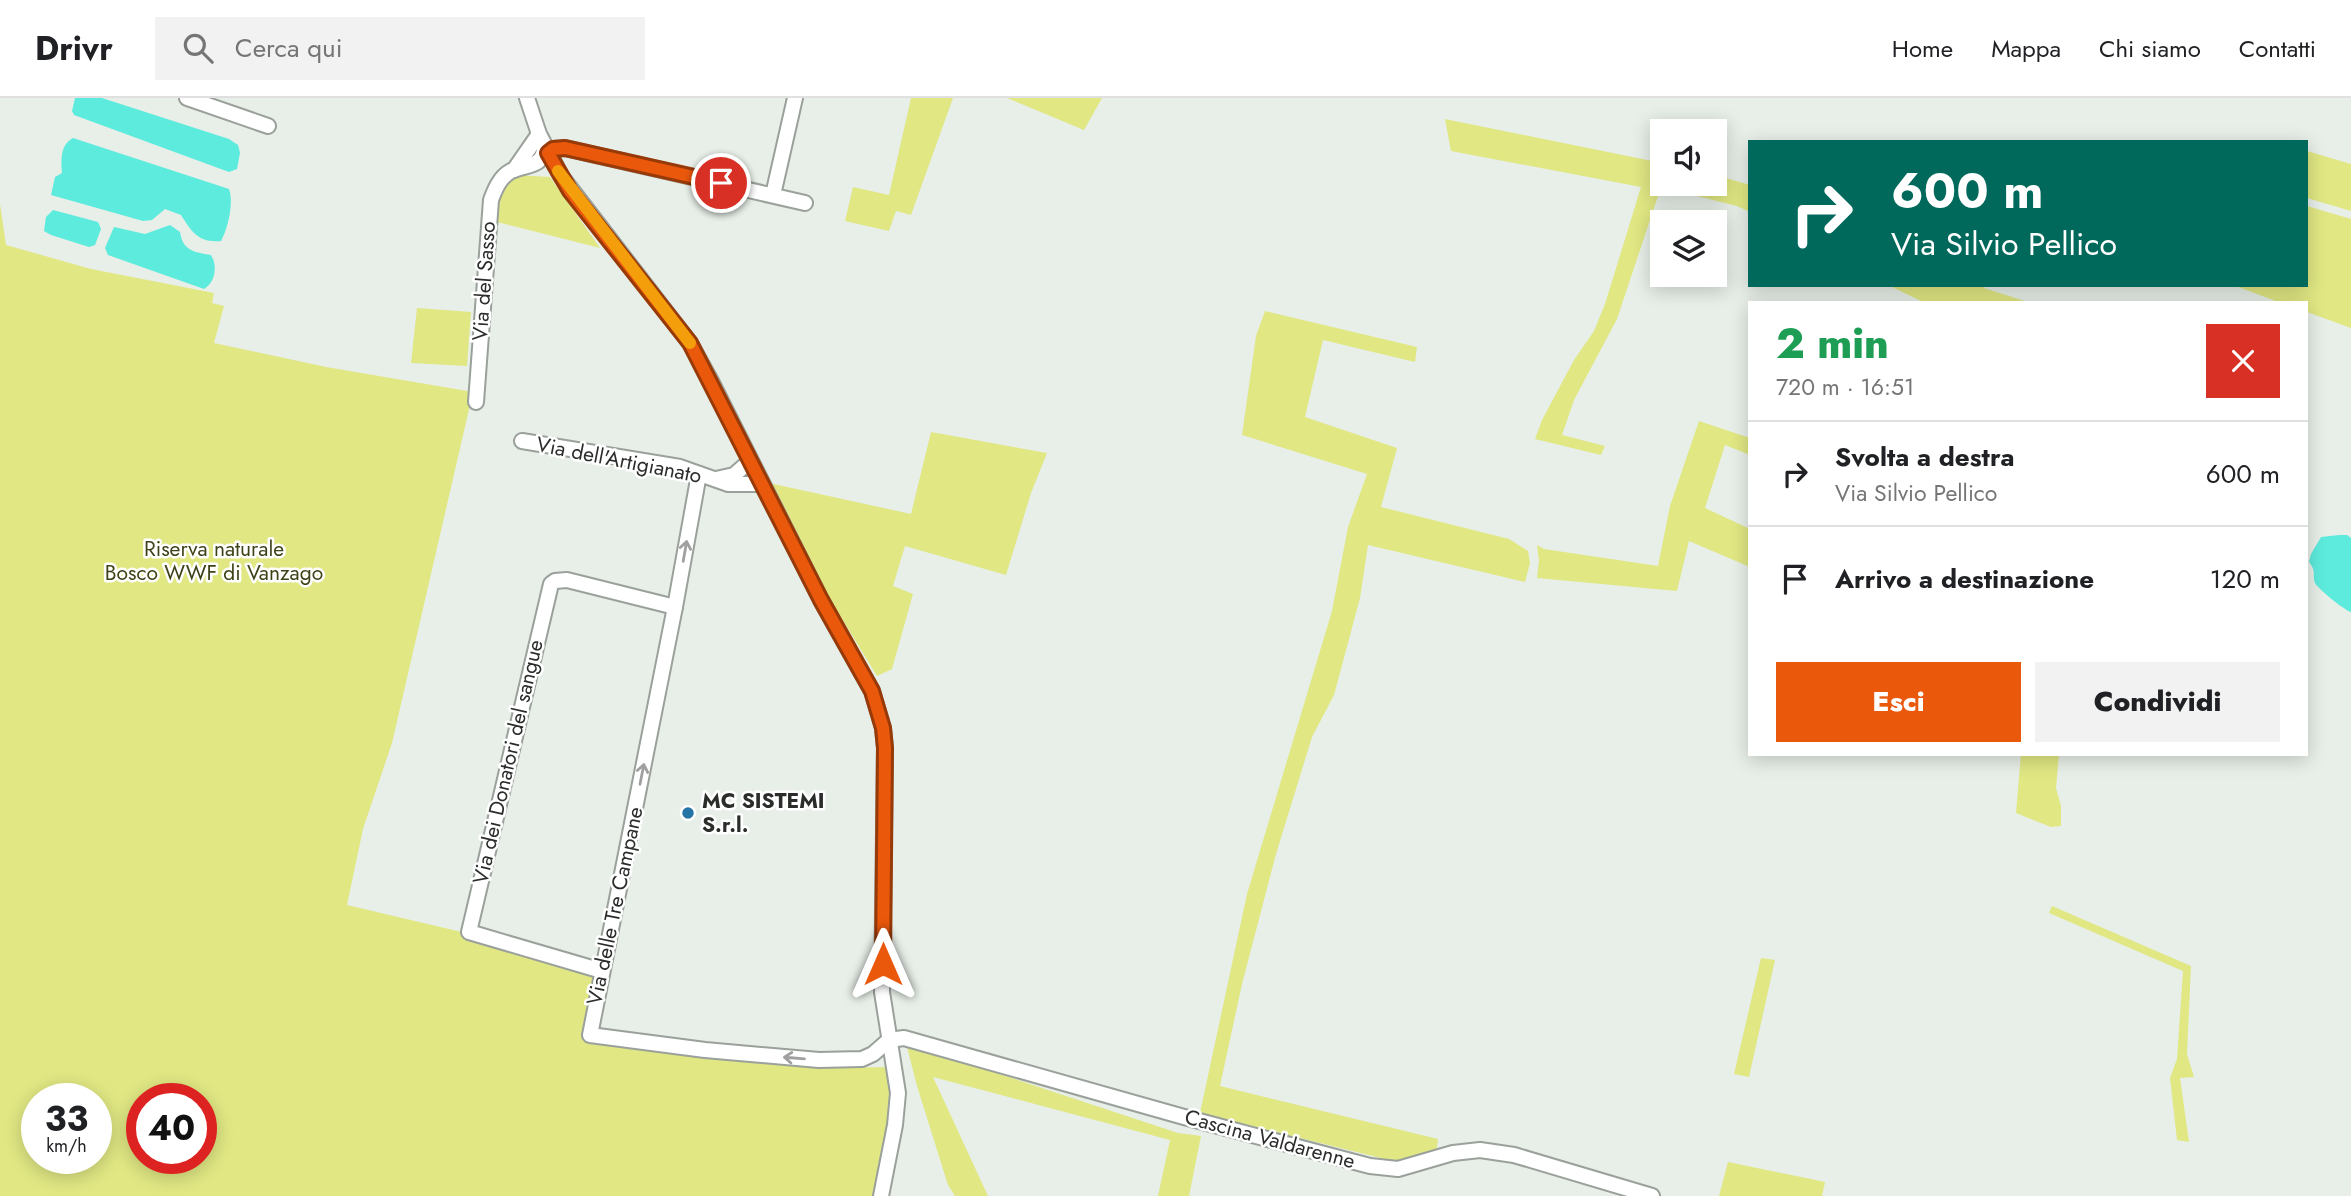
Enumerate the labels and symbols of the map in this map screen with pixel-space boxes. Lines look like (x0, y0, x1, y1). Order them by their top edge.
pin (691, 153, 751, 213)
street label: Via del Sasso (465, 220, 503, 342)
street label: Via dell'Artigianato (534, 429, 704, 491)
park label: Riserva naturale Bosco WWF di Vanzago (105, 534, 323, 588)
one-way arrow (679, 540, 693, 562)
street label: Via dei Donatori del sangue (465, 637, 551, 887)
one-way arrow (635, 763, 649, 786)
place label: MC SISTEMI S.r.l. (702, 786, 825, 840)
street label: Via delle Tre Campane (579, 804, 651, 1008)
marker: MC SISTEMI S.r.l. (680, 805, 696, 821)
position arrow (846, 927, 920, 1001)
one-way arrow (783, 1051, 805, 1064)
speed limit sign: 40 (126, 1083, 217, 1174)
street label: Cascina Valdarenne (1182, 1102, 1359, 1176)

